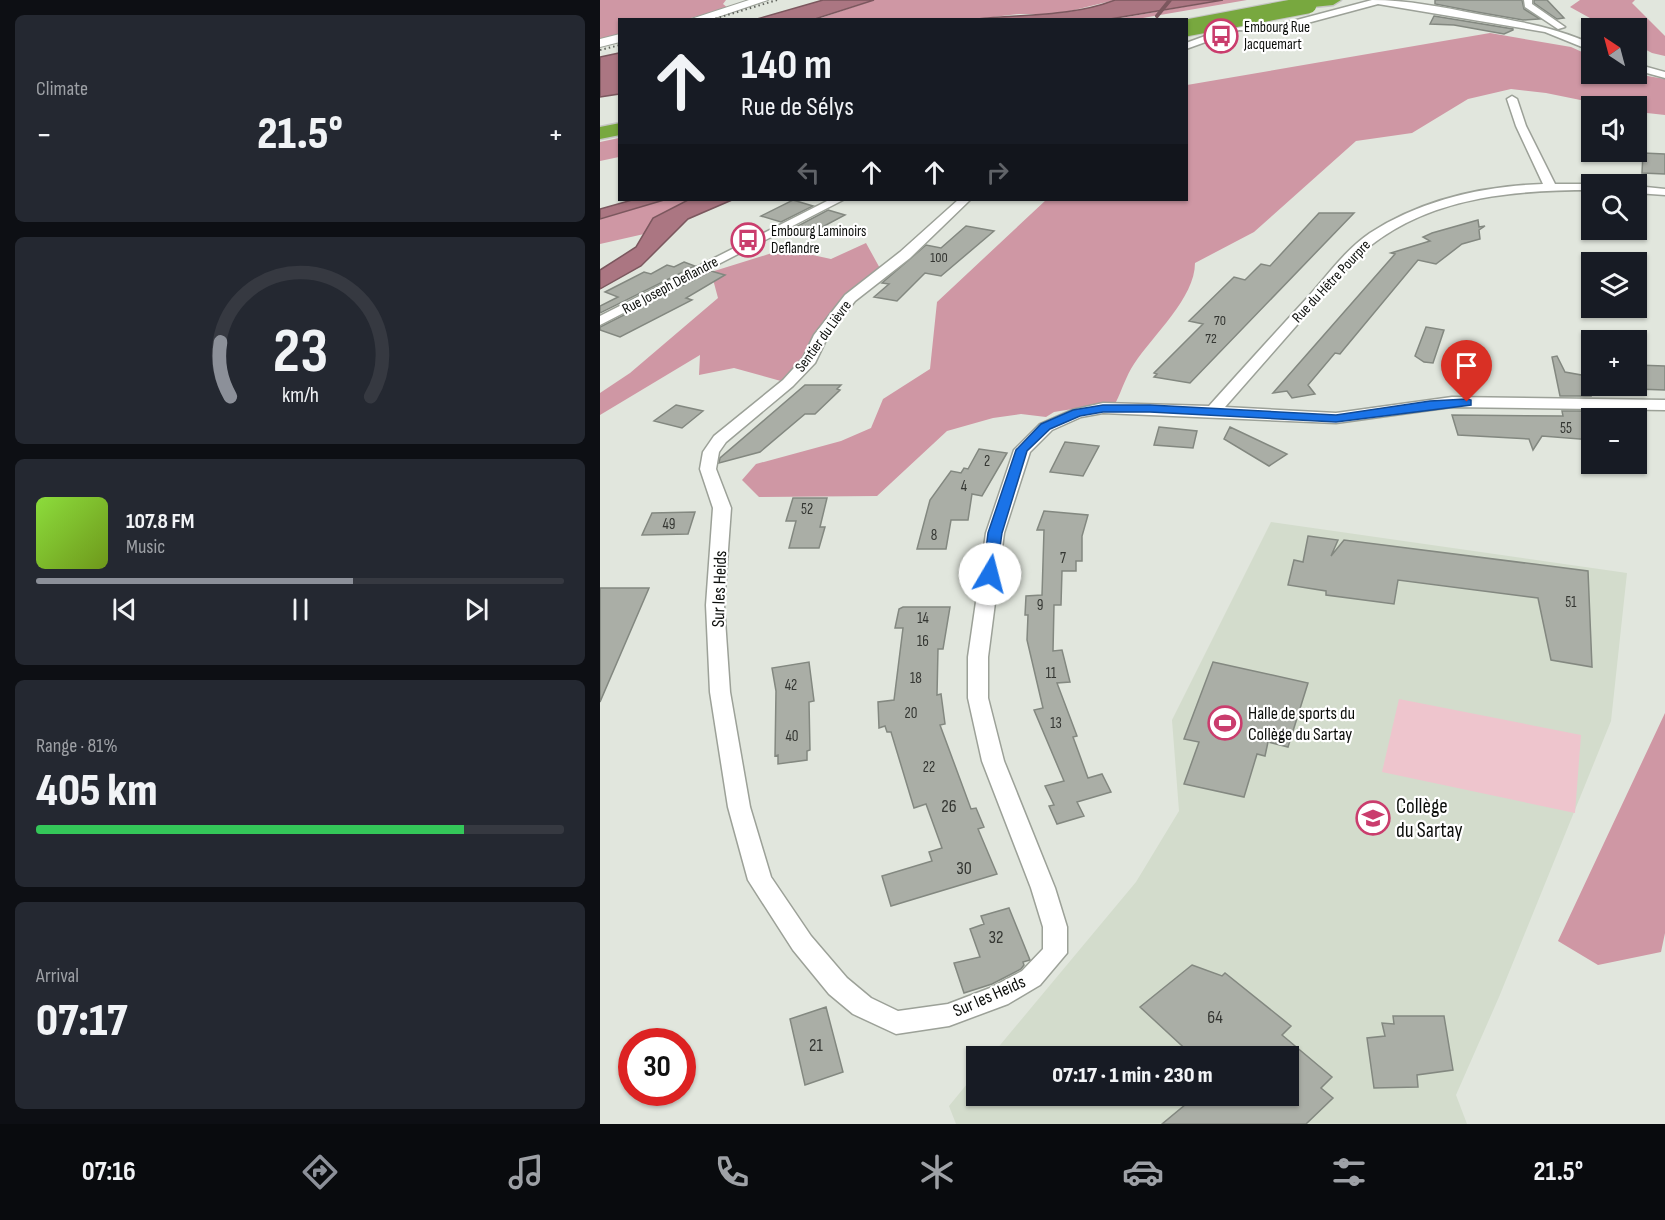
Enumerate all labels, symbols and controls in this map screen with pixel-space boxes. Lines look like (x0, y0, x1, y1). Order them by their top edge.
bus stop icon: Embourg Rue Jacquemart (1203, 18, 1239, 54)
place label: Embourg Rue Jacquemart (1243, 18, 1310, 54)
north arrow (1581, 18, 1647, 84)
map controls (1581, 18, 1647, 474)
text: 140 m (741, 40, 832, 91)
icon: ahead (642, 42, 720, 120)
text: Climate (36, 77, 88, 101)
text: Rue de Sélys (741, 91, 854, 123)
button: sound (1581, 96, 1647, 162)
text: 21.5° (257, 107, 343, 162)
text: − (36, 115, 52, 155)
text: + (548, 115, 564, 155)
icon: left (792, 156, 825, 189)
icon: ahead (855, 156, 888, 189)
icon: ahead (918, 156, 951, 189)
icon: right (981, 156, 1014, 189)
button: search (1581, 174, 1647, 240)
bus stop icon: Embourg Laminoirs Deflandre (730, 222, 766, 258)
place label: Embourg Laminoirs Deflandre (771, 222, 866, 258)
street label: Rue du Hêtre Pourpre (1288, 236, 1375, 327)
house number: 100 (930, 249, 948, 266)
street label: Rue Joseph Deflandre (619, 252, 721, 319)
button: layers (1581, 252, 1647, 318)
street label: Sentier du Lièvre (791, 297, 856, 376)
house number: 70 (1214, 312, 1226, 329)
text: 23 (272, 315, 328, 390)
house number: 72 (1205, 330, 1217, 347)
button: + (1581, 330, 1647, 396)
pin (1441, 340, 1492, 402)
icon: arrive (1450, 349, 1483, 382)
text: km/h (281, 384, 319, 409)
button: − (1581, 408, 1647, 474)
house number: 55 (1560, 419, 1572, 438)
house number: 2 (984, 452, 990, 471)
house number: 4 (961, 477, 967, 496)
house number: 52 (801, 500, 813, 519)
text: 107.8 FM (126, 508, 195, 535)
house number: 49 (663, 515, 675, 534)
house number: 8 (931, 526, 937, 545)
text: Music (126, 535, 165, 559)
position arrow (958, 542, 1022, 606)
house number: 7 (1060, 549, 1066, 568)
street label: Sur les Heids (708, 550, 731, 628)
icon: previous (108, 593, 141, 626)
icon: pause (284, 593, 317, 626)
icon: next (460, 593, 493, 626)
house number: 51 (1565, 593, 1577, 612)
house number: 9 (1037, 596, 1043, 615)
house number: 14 (917, 609, 929, 628)
house number: 16 (917, 632, 929, 651)
house number: 11 (1046, 664, 1057, 683)
house number: 18 (910, 669, 922, 688)
house number: 42 (785, 676, 797, 695)
place label: Halle de sports du Collège du Sartay (1248, 703, 1355, 745)
house number: 20 (905, 704, 917, 723)
sports icon: Halle de sports du Collège du Sartay (1207, 705, 1243, 741)
house number: 13 (1050, 714, 1062, 733)
house number: 40 (786, 727, 798, 746)
text: Range · 81% (36, 734, 118, 758)
house number: 22 (923, 758, 935, 777)
text: 405 km (36, 764, 157, 819)
place label: Collège du Sartay (1396, 794, 1463, 843)
house number: 26 (941, 796, 957, 817)
school or university icon: Collège du Sartay (1355, 800, 1391, 836)
house number: 30 (956, 858, 972, 879)
house number: 32 (989, 927, 1003, 948)
text: Arrival (36, 964, 79, 988)
street label: Sur les Heids (950, 971, 1029, 1022)
text: 07:17 (36, 994, 127, 1049)
house number: 64 (1207, 1007, 1223, 1028)
speed limit sign: 30 (618, 1028, 696, 1106)
house number: 21 (809, 1035, 824, 1056)
text: 07:17 · 1 min · 230 m (1052, 1062, 1213, 1089)
icon: directions (299, 1151, 341, 1193)
icon: music (505, 1151, 547, 1193)
icon: phone (711, 1151, 753, 1193)
icon: climate (916, 1151, 958, 1193)
icon: car (1122, 1151, 1164, 1193)
icon: filters (1328, 1151, 1370, 1193)
text: 07:16 (82, 1156, 136, 1188)
text: 21.5° (1534, 1156, 1583, 1188)

